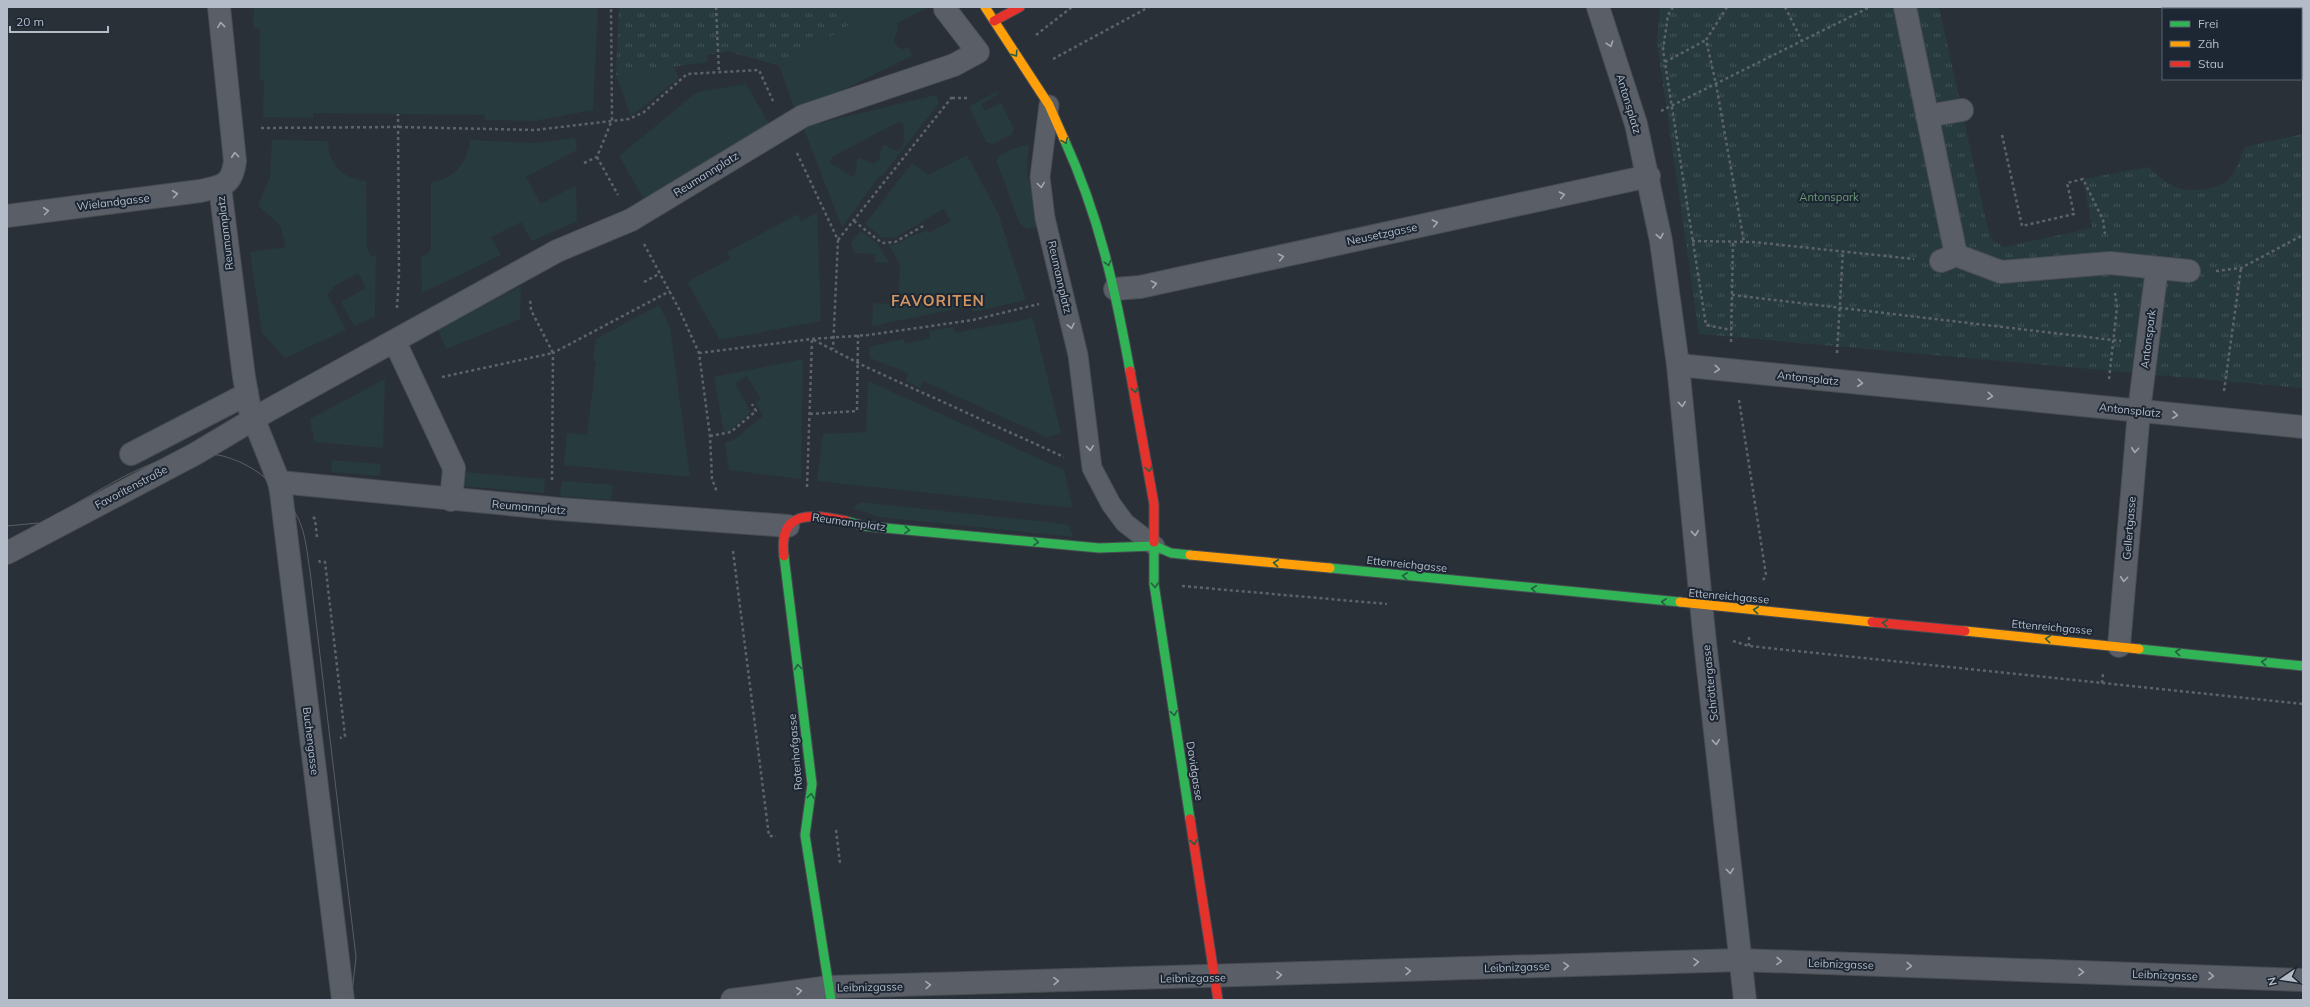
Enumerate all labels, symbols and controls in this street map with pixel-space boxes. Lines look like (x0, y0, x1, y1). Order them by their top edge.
scale bar (10, 8, 108, 34)
legend (2162, 8, 2302, 80)
text: 20 m (16, 14, 44, 29)
text: Frei (2198, 16, 2218, 31)
one-way arrow (216, 22, 225, 28)
text: Zäh (2198, 36, 2219, 51)
one-way arrow (1605, 40, 1614, 47)
one-way arrow (1010, 50, 1018, 57)
text: Stau (2198, 56, 2224, 71)
street label: Antonsplatz (1613, 72, 1645, 136)
one-way arrow (1060, 136, 1068, 144)
street label: Reumannplatz (671, 148, 741, 200)
one-way arrow (230, 152, 239, 158)
one-way arrow (1036, 182, 1045, 188)
one-way arrow (171, 190, 178, 199)
park label: Antonspark (1799, 190, 1859, 204)
street label: Wielandgasse (76, 191, 150, 213)
one-way arrow (1559, 191, 1565, 199)
street label: Reumannplatz (213, 195, 236, 271)
one-way arrow (43, 207, 49, 216)
one-way arrow (1432, 219, 1438, 227)
street label: Neusetzgasse (1346, 220, 1418, 248)
one-way arrow (1655, 233, 1664, 239)
street label: Reumannplatz (1045, 239, 1075, 315)
one-way arrow (1278, 253, 1284, 261)
one-way arrow (1103, 259, 1112, 266)
one-way arrow (1151, 281, 1157, 289)
district label: FAVORITEN (891, 291, 985, 310)
street label: Antonspark (2137, 308, 2159, 369)
one-way arrow (1067, 323, 1075, 329)
one-way arrow (1714, 364, 1720, 373)
street label: Antonsplatz (1776, 368, 1840, 388)
one-way arrow (1857, 379, 1863, 388)
one-way arrow (1130, 387, 1138, 393)
one-way arrow (1987, 391, 1993, 400)
street label: Antonsplatz (2098, 400, 2162, 420)
one-way arrow (1678, 401, 1687, 407)
one-way arrow (2172, 410, 2178, 419)
one-way arrow (1085, 445, 1094, 451)
one-way arrow (2131, 447, 2140, 453)
street label: Favoritenstraße (92, 462, 170, 512)
one-way arrow (1144, 466, 1153, 473)
street label: Gellertgasse (2119, 496, 2139, 560)
street label: Reumannplatz (491, 497, 567, 517)
street label: Reumannplatz (811, 510, 887, 534)
one-way arrow (903, 525, 910, 534)
one-way arrow (1691, 530, 1700, 536)
one-way arrow (1033, 537, 1039, 546)
street label: Ettenreichgasse (1366, 553, 1448, 575)
one-way arrow (1273, 559, 1279, 568)
one-way arrow (1402, 572, 1408, 581)
one-way arrow (2120, 576, 2129, 582)
one-way arrow (1150, 582, 1159, 588)
one-way arrow (1531, 584, 1537, 593)
street label: Ettenreichgasse (1688, 586, 1770, 606)
one-way arrow (1661, 597, 1667, 606)
one-way arrow (1753, 605, 1759, 614)
street label: Ettenreichgasse (2011, 617, 2093, 637)
one-way arrow (1882, 619, 1888, 628)
one-way arrow (2045, 635, 2051, 644)
street label: Schröttergasse (1699, 644, 1721, 722)
one-way arrow (2175, 648, 2181, 657)
one-way arrow (2261, 657, 2267, 666)
one-way arrow (794, 664, 803, 670)
street label: Buchengasse (300, 706, 322, 776)
one-way arrow (1169, 710, 1178, 716)
street label: Rotenhofgasse (785, 713, 805, 791)
one-way arrow (1712, 739, 1721, 745)
street label: Davidgasse (1183, 740, 1207, 802)
one-way arrow (806, 793, 815, 799)
one-way arrow (1189, 839, 1198, 845)
one-way arrow (1726, 868, 1735, 874)
street label: Leibnizgasse (1808, 956, 1874, 972)
one-way arrow (1693, 957, 1699, 966)
one-way arrow (1776, 957, 1782, 966)
street label: Leibnizgasse (1484, 959, 1550, 975)
north arrow (2262, 959, 2302, 999)
one-way arrow (1563, 962, 1569, 970)
one-way arrow (1906, 962, 1912, 970)
one-way arrow (1405, 967, 1411, 975)
street label: Leibnizgasse (2132, 967, 2198, 983)
one-way arrow (2078, 968, 2084, 976)
street label: Leibnizgasse (1160, 970, 1226, 986)
one-way arrow (1276, 971, 1282, 980)
one-way arrow (2208, 972, 2214, 981)
text: N (2265, 976, 2280, 987)
one-way arrow (1053, 977, 1059, 986)
street label: Leibnizgasse (837, 979, 903, 995)
one-way arrow (925, 981, 931, 989)
one-way arrow (796, 987, 802, 996)

